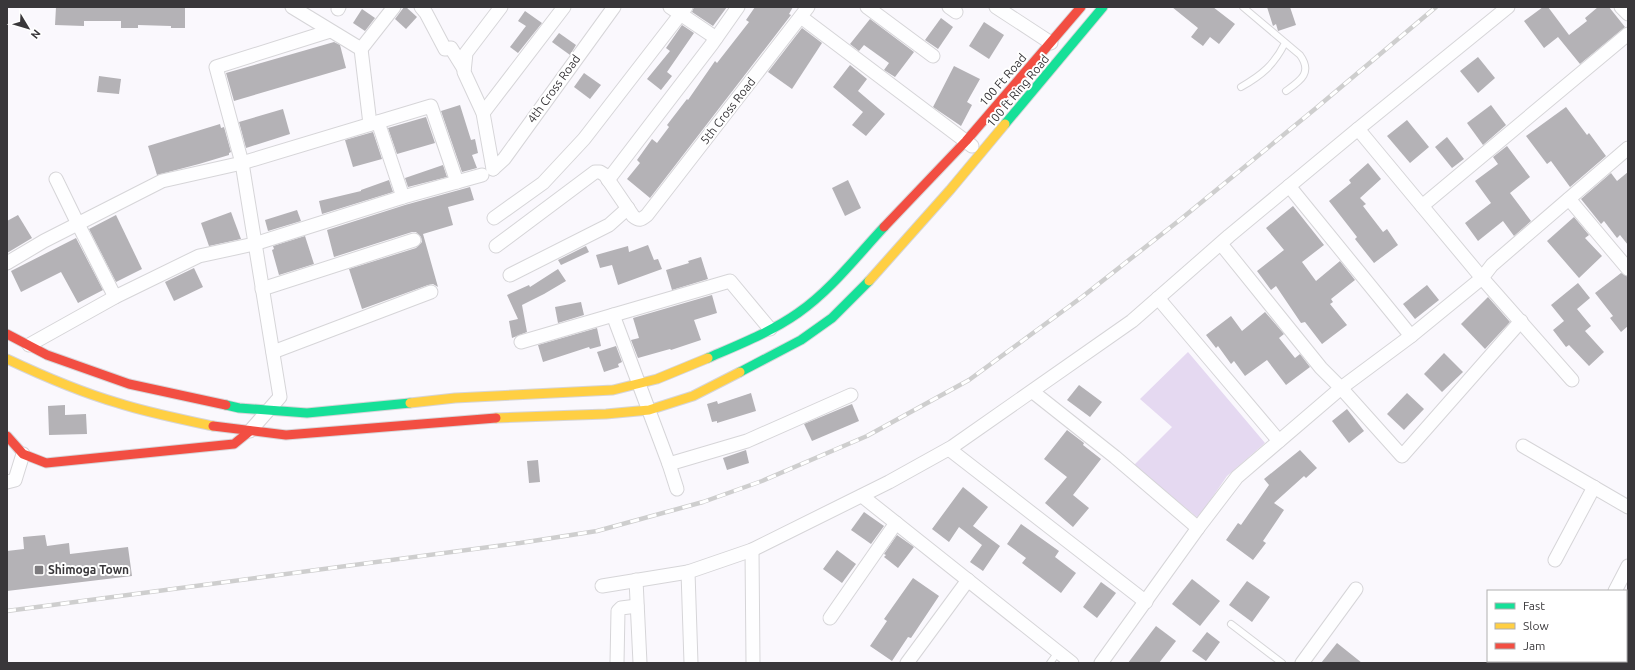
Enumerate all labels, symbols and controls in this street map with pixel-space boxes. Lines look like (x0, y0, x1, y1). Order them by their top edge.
north arrow (8, 8, 48, 48)
text: N (29, 27, 43, 41)
street label: 100 Ft Road (977, 51, 1029, 108)
street label: 4th Cross Road (525, 52, 583, 125)
street label: 100 ft Ring Road (984, 52, 1051, 129)
street label: 5th Cross Road (698, 75, 758, 147)
place label: Shimoga Town (48, 563, 129, 576)
marker: Shimoga Town (33, 564, 45, 576)
legend (1487, 590, 1627, 662)
text: Fast (1523, 599, 1545, 612)
text: Slow (1523, 619, 1549, 632)
text: Jam (1523, 639, 1545, 652)

